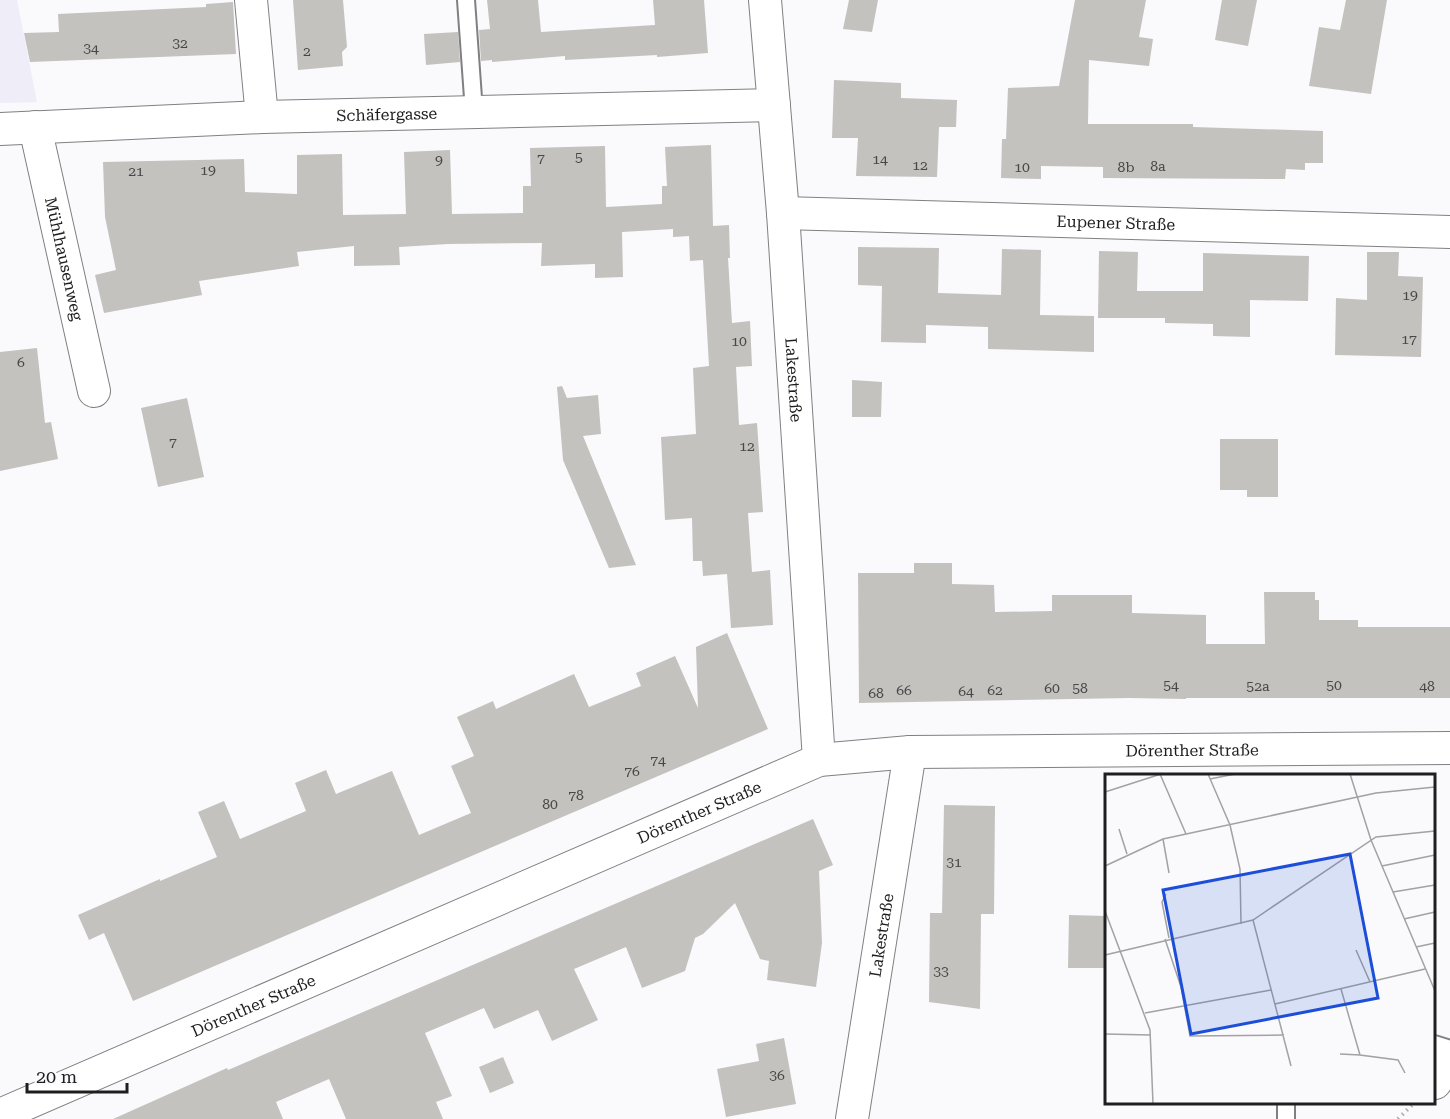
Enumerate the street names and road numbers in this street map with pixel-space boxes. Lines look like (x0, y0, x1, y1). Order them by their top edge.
street label: Schäfergasse (336, 103, 438, 125)
street label: Mühlhausenweg (41, 195, 88, 323)
street label: Eupener Straße (1056, 211, 1176, 234)
street label: Lakestraße (782, 337, 806, 423)
street label: Dörenther Straße (1125, 740, 1259, 760)
street label: Dörenther Straße (634, 777, 764, 847)
street label: Lakestraße (865, 892, 897, 979)
street label: Dörenther Straße (188, 970, 318, 1040)

